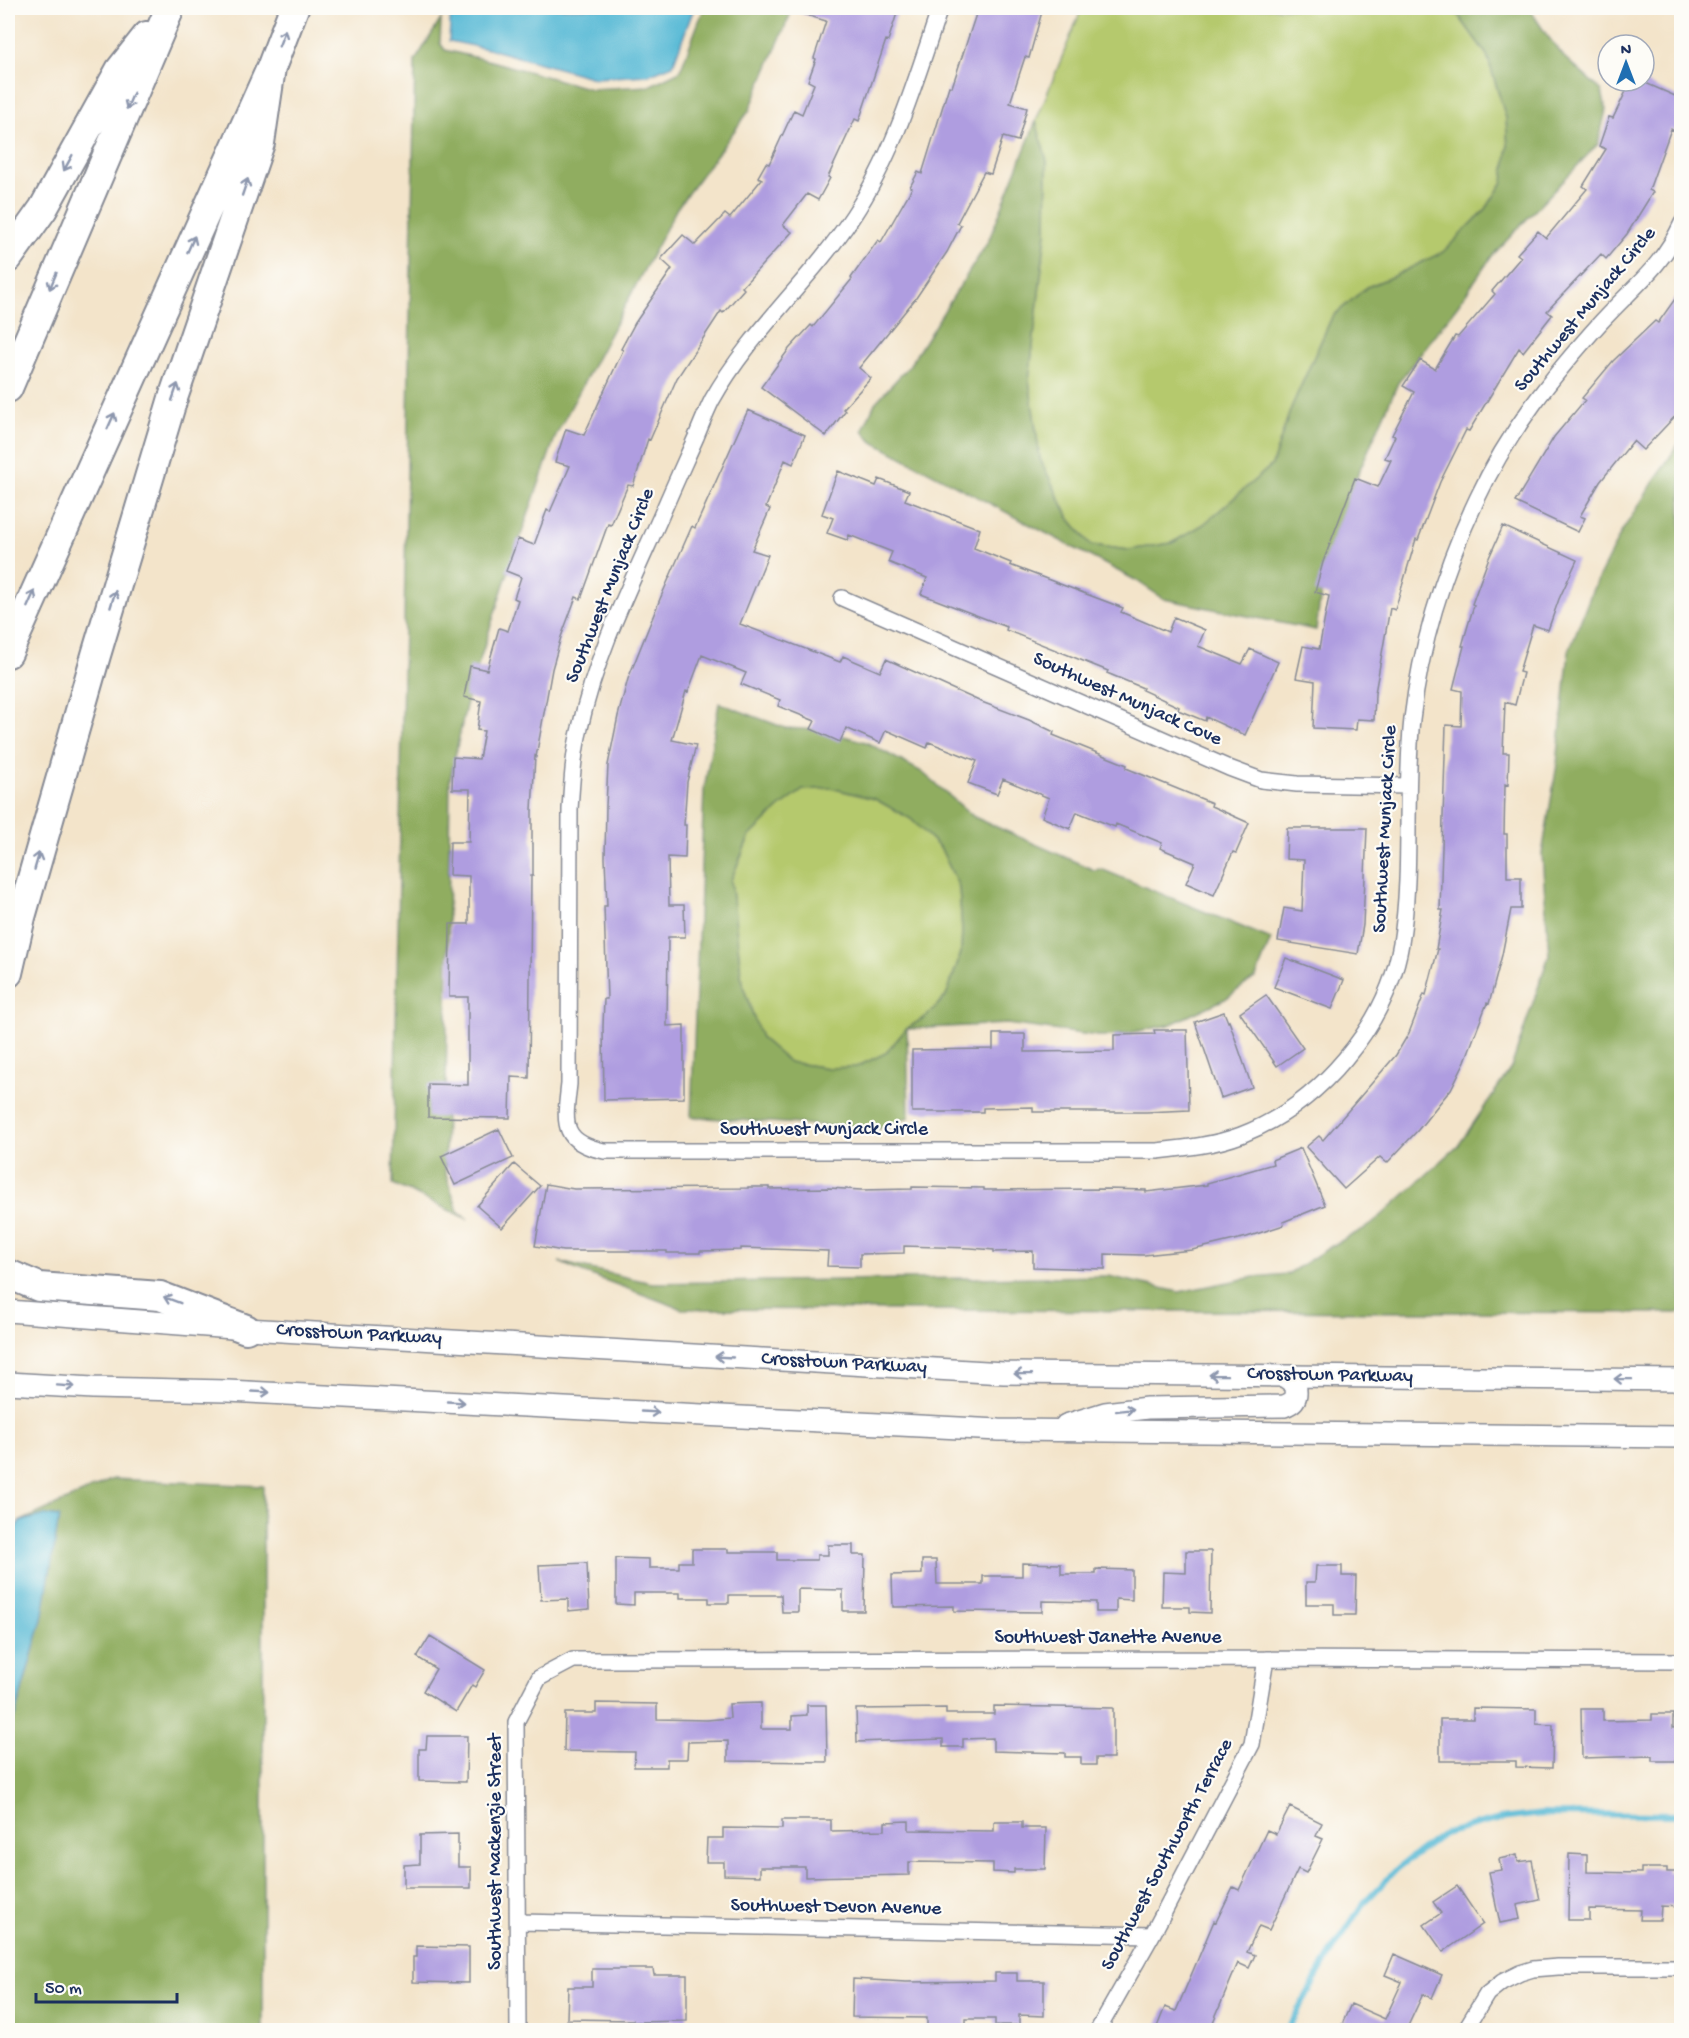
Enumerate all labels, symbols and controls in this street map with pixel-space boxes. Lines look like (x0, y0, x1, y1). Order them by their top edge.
one-way arrow (277, 29, 288, 47)
north arrow (1596, 33, 1656, 93)
text: N (1621, 42, 1632, 61)
one-way arrow (124, 92, 135, 110)
one-way arrow (62, 154, 74, 171)
one-way arrow (240, 178, 251, 197)
street label: Southwest Munjack Circle (1510, 222, 1662, 397)
one-way arrow (186, 235, 197, 253)
one-way arrow (47, 271, 58, 289)
one-way arrow (170, 383, 181, 402)
one-way arrow (105, 413, 117, 431)
street label: Southwest Munjack Circle (561, 485, 661, 687)
one-way arrow (108, 589, 119, 608)
one-way arrow (26, 591, 37, 609)
street label: Southwest Munjack Cove (1029, 648, 1226, 752)
street label: Southwest Munjack Circle (1369, 724, 1403, 933)
one-way arrow (32, 852, 43, 871)
street label: Southwest Munjack Circle (720, 1119, 929, 1142)
one-way arrow (163, 1294, 182, 1305)
street label: Crosstown Parkway (276, 1319, 443, 1351)
street label: Crosstown Parkway (761, 1348, 928, 1380)
one-way arrow (714, 1351, 734, 1362)
street label: Crosstown Parkway (1247, 1363, 1413, 1389)
one-way arrow (1014, 1368, 1034, 1379)
one-way arrow (1209, 1369, 1229, 1381)
one-way arrow (1614, 1373, 1634, 1385)
one-way arrow (55, 1381, 75, 1392)
one-way arrow (250, 1387, 270, 1398)
one-way arrow (445, 1397, 465, 1408)
one-way arrow (1115, 1405, 1134, 1416)
one-way arrow (640, 1407, 660, 1418)
street label: Southwest Janette Avenue (994, 1627, 1222, 1650)
street label: Southwest Mackenzie Street (485, 1732, 508, 1970)
street label: Southwest Southworth Terrace (1097, 1735, 1239, 1975)
street label: Southwest Devon Avenue (730, 1895, 942, 1921)
scale bar (36, 1966, 177, 2004)
text: 50 m (45, 1979, 82, 2000)

